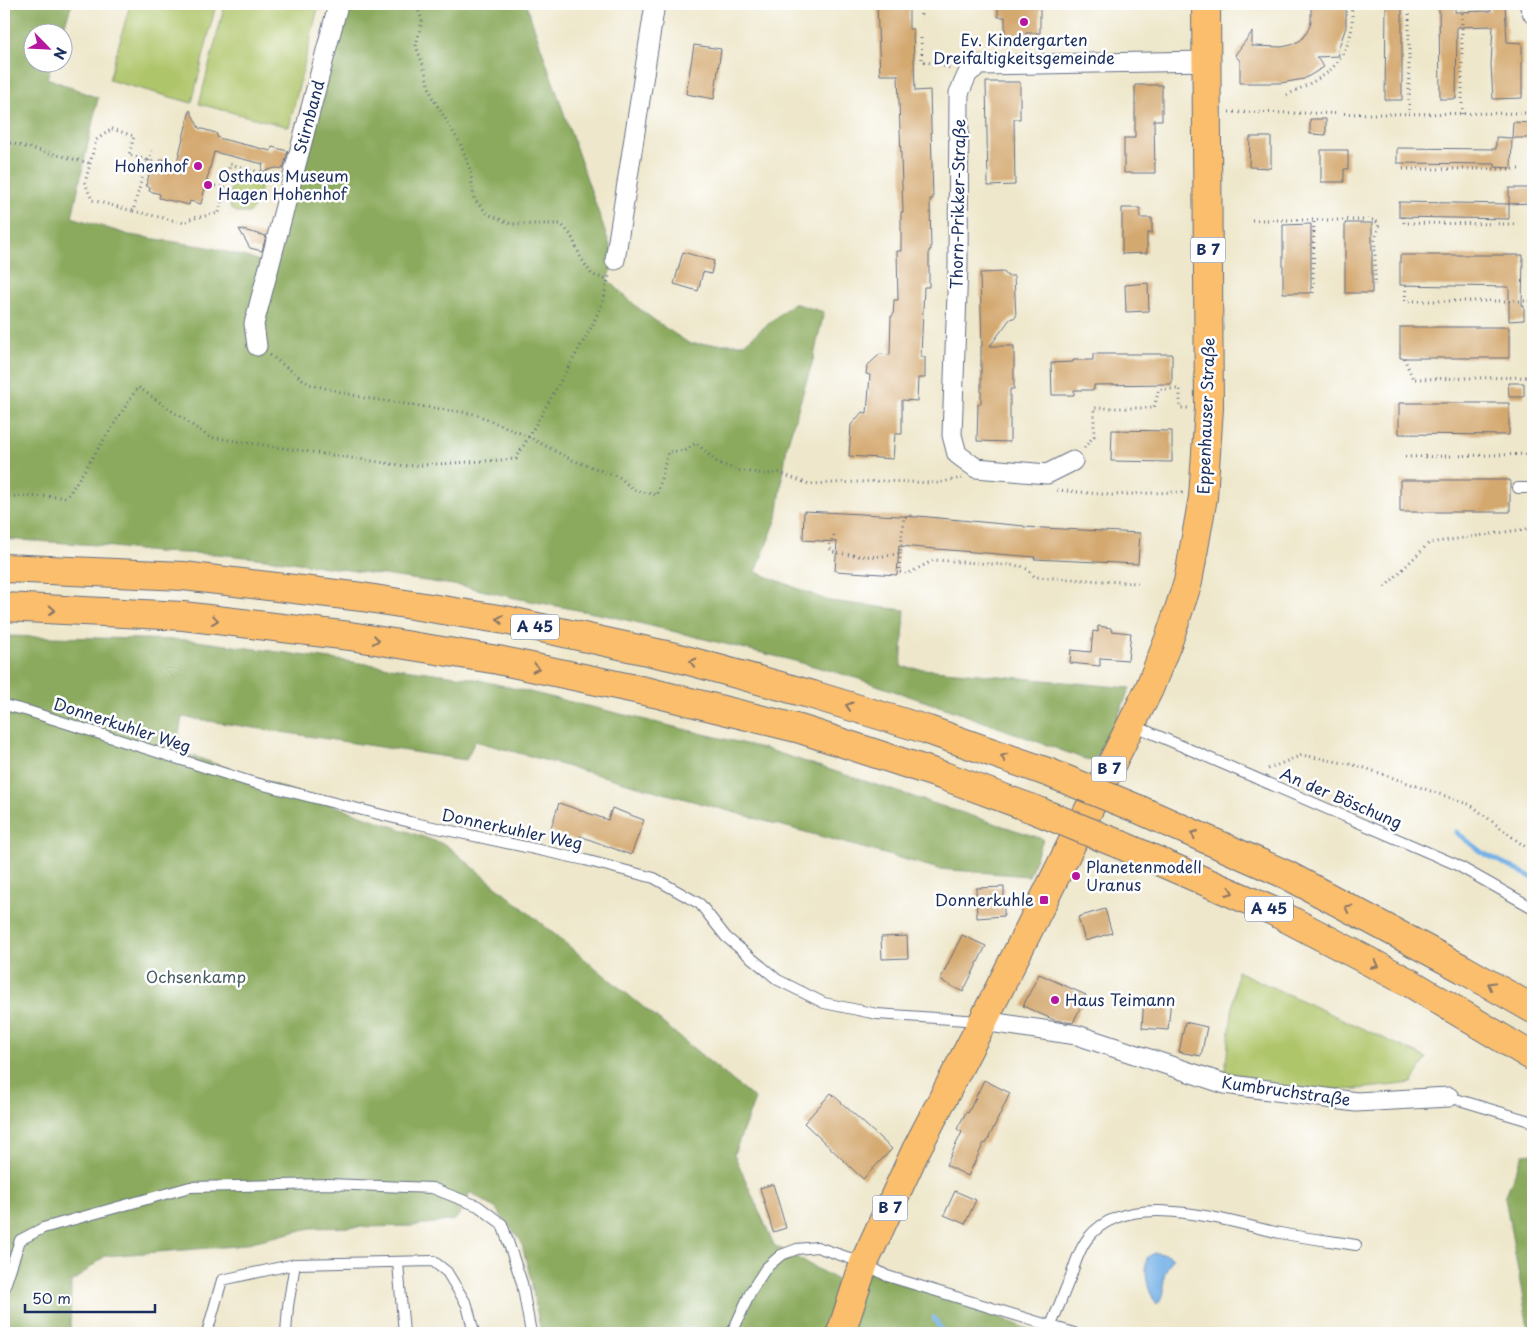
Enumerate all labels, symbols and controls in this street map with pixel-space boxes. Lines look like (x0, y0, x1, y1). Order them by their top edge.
marker: Ev. Kindergarten Dreifaltigkeitsgemeinde (1018, 16, 1030, 28)
north arrow (22, 22, 72, 72)
place label: Ev. Kindergarten Dreifaltigkeitsgemeinde (933, 27, 1115, 69)
text: N (48, 44, 72, 63)
street label: Stirnband (287, 77, 329, 156)
street label: Thorn-Prikker-Straße (944, 119, 970, 289)
place label: Hohenhof (114, 153, 190, 177)
marker: Hohenhof (192, 160, 204, 172)
place label: Osthaus Museum Hagen Hohenhof (218, 163, 349, 205)
marker: Osthaus Museum Hagen Hohenhof (202, 179, 214, 191)
road number: B 7 (1190, 238, 1226, 262)
street label: Eppenhauser Straße (1190, 337, 1220, 495)
one-way arrow (49, 604, 57, 615)
one-way arrow (211, 614, 219, 625)
road number: A 45 (511, 614, 559, 640)
one-way arrow (496, 615, 504, 625)
one-way arrow (371, 635, 380, 645)
one-way arrow (689, 657, 698, 667)
one-way arrow (531, 662, 540, 673)
street label: Donnerkuhler Weg (50, 690, 194, 758)
one-way arrow (846, 702, 854, 712)
one-way arrow (1000, 753, 1008, 763)
road number: B 7 (1092, 756, 1126, 782)
street label: An der Böschung (1277, 761, 1406, 834)
street label: Donnerkuhler Weg (440, 801, 585, 855)
one-way arrow (1190, 830, 1199, 841)
place label: Planetenmodell Uranus (1086, 854, 1202, 896)
marker: Planetenmodell Uranus (1070, 870, 1082, 882)
one-way arrow (1225, 886, 1234, 897)
place label: Donnerkuhle (935, 887, 1034, 911)
marker: Donnerkuhle (1038, 894, 1050, 906)
road number: A 45 (1245, 896, 1293, 922)
one-way arrow (1344, 904, 1353, 914)
one-way arrow (1370, 959, 1379, 969)
park label: Ochsenkamp (146, 964, 246, 988)
one-way arrow (1487, 981, 1496, 991)
place label: Haus Teimann (1065, 987, 1176, 1011)
marker: Haus Teimann (1049, 994, 1061, 1006)
street label: Kumbruchstraße (1220, 1069, 1352, 1111)
road number: B 7 (872, 1196, 908, 1220)
scale bar (25, 1282, 155, 1314)
text: 50 m (32, 1286, 71, 1309)

